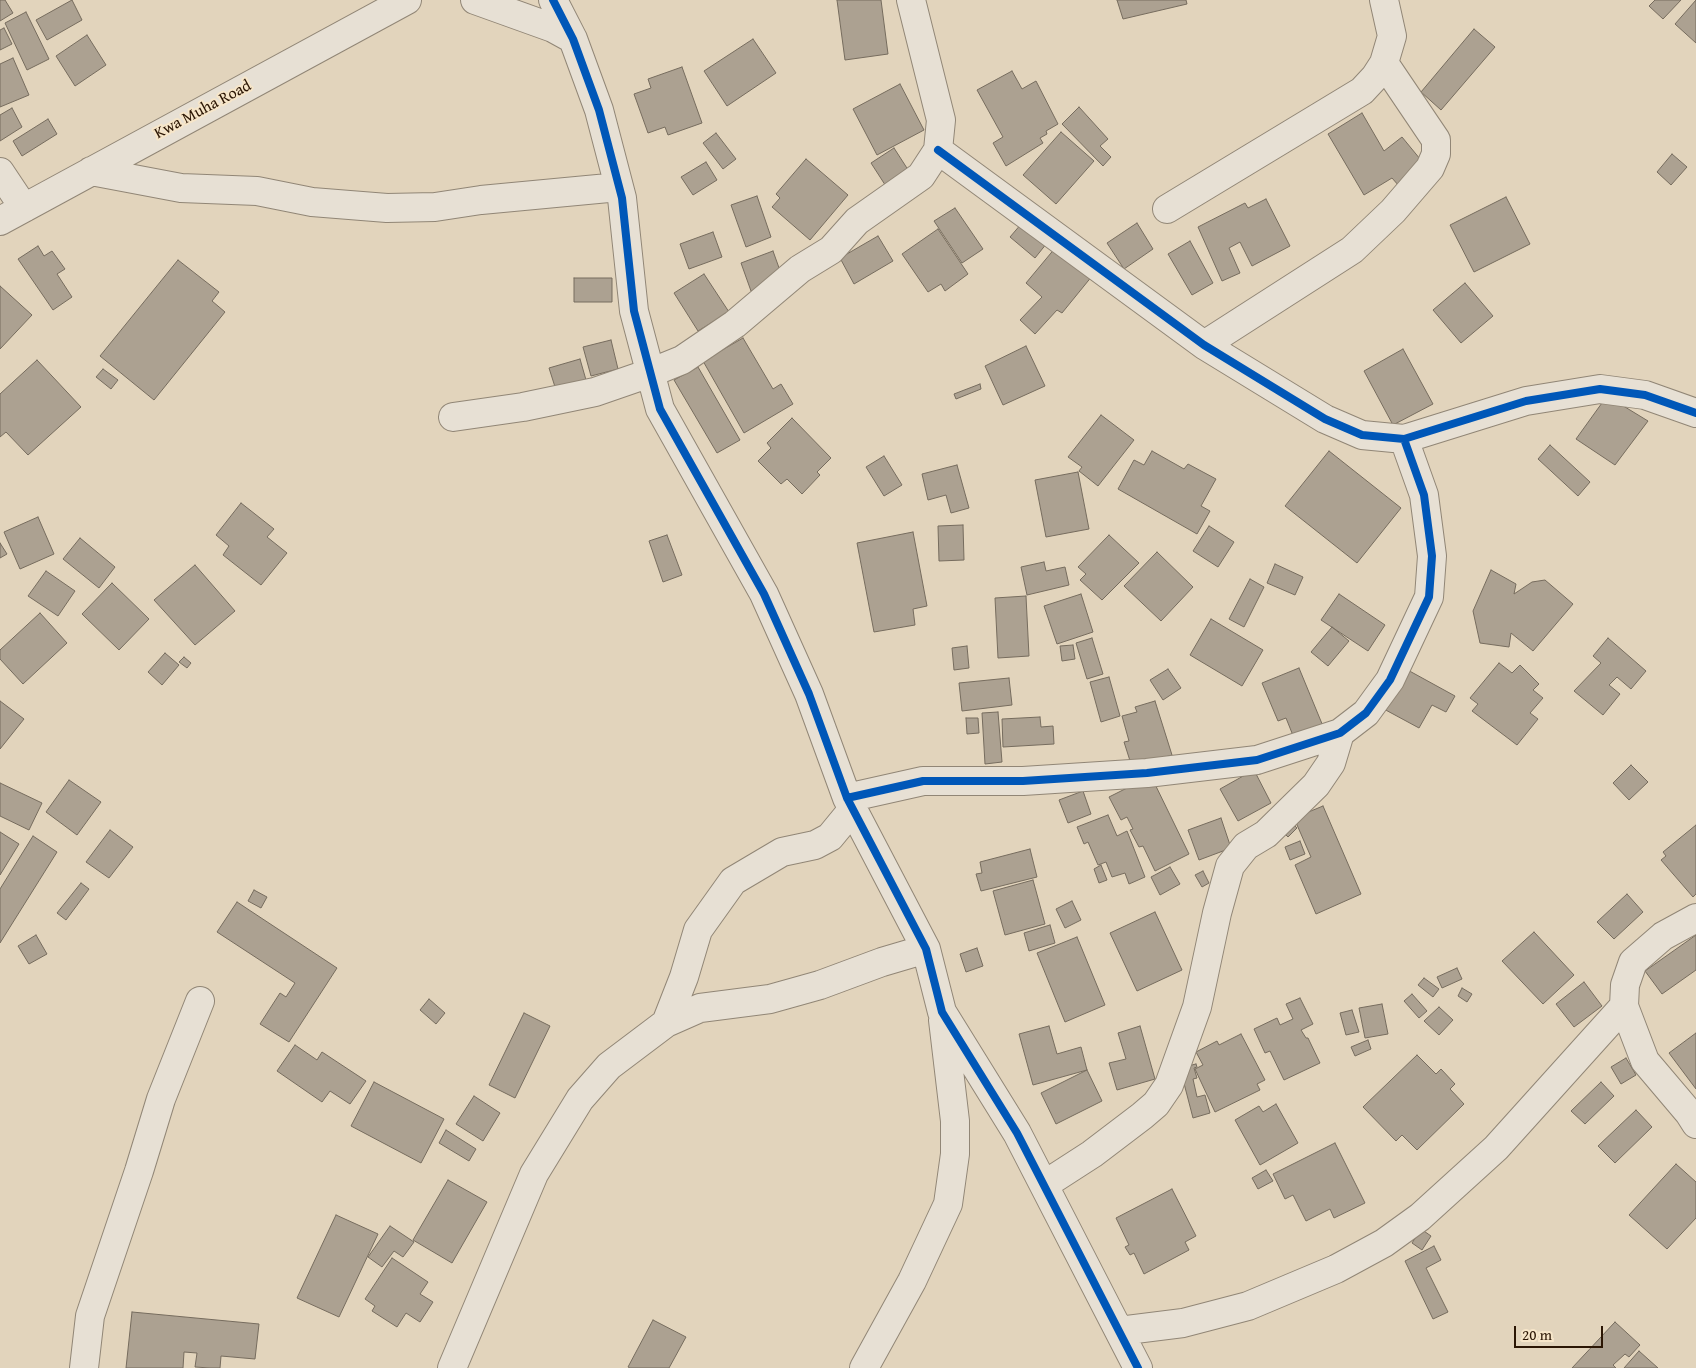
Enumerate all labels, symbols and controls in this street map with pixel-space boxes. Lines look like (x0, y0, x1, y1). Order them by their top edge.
street label: Kwa Muha Road (151, 76, 255, 144)
scale bar (1516, 1316, 1605, 1348)
text: 20 m (1522, 1324, 1552, 1345)

